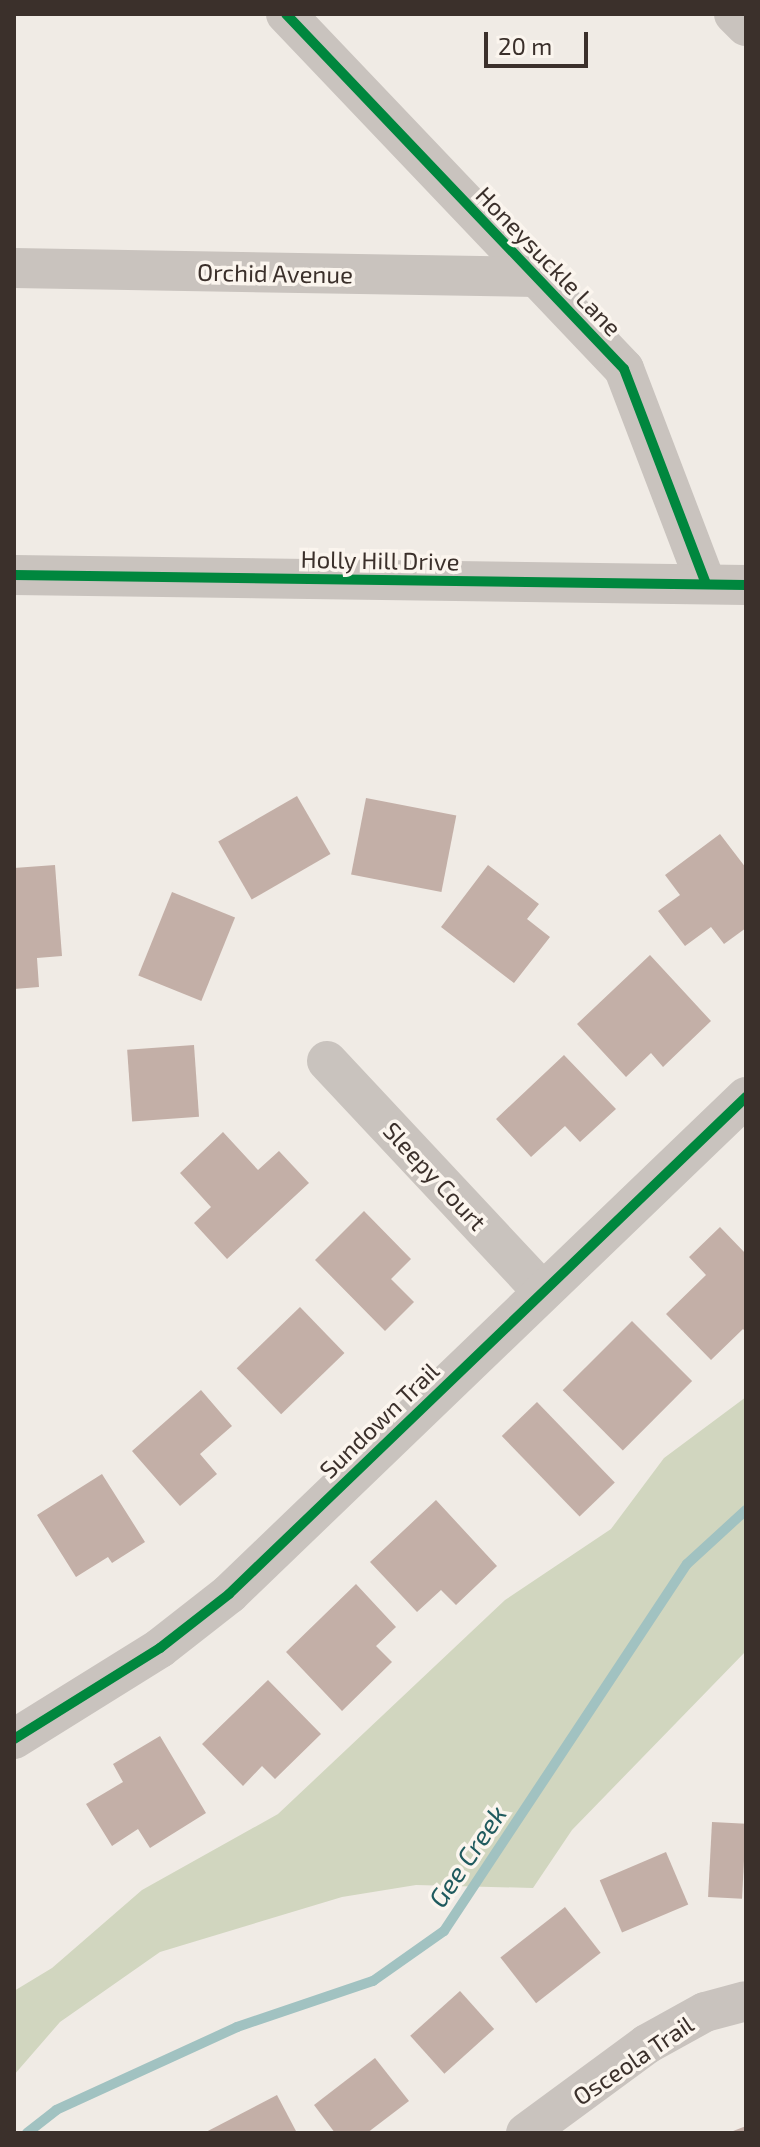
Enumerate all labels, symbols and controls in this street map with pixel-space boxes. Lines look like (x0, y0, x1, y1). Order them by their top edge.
scale bar (488, 16, 592, 66)
text: 20 m (498, 31, 552, 60)
street label: Honeysuckle Lane (470, 180, 628, 342)
street label: Orchid Avenue (197, 257, 353, 289)
street label: Holly Hill Drive (300, 544, 460, 576)
street label: Sleepy Court (377, 1116, 493, 1236)
street label: Sundown Trail (313, 1356, 445, 1484)
water label: Gee Creek (422, 1799, 512, 1913)
street label: Osceola Trail (567, 2009, 699, 2111)

